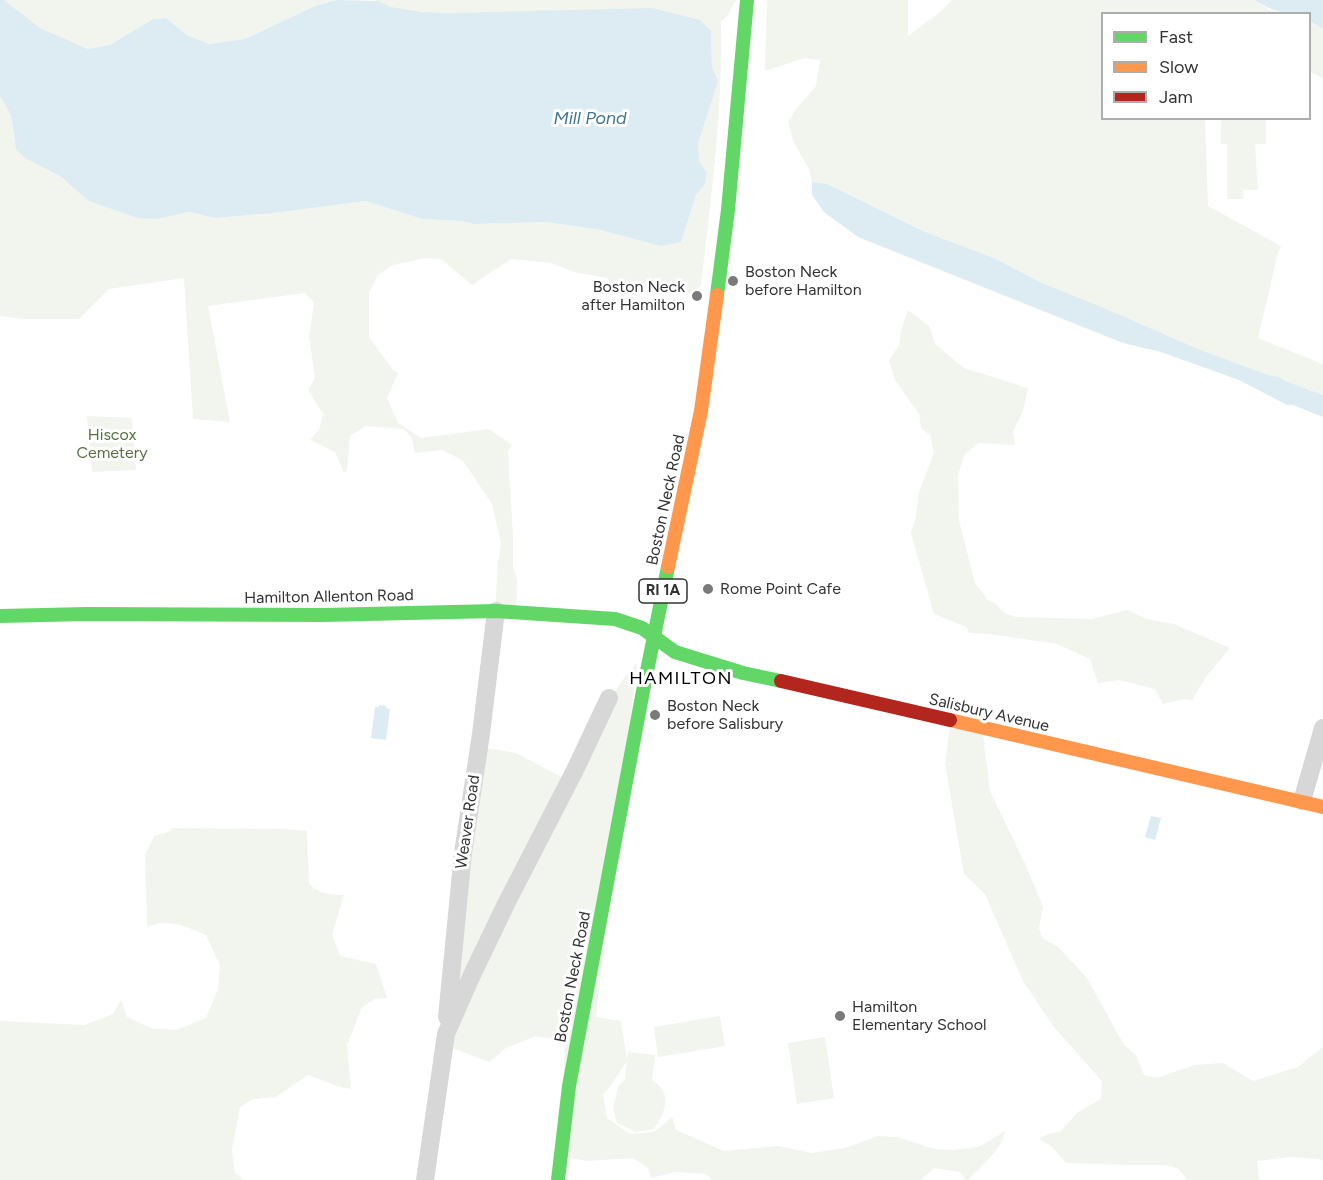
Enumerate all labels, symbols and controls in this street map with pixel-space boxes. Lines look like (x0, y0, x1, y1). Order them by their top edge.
legend (1101, 12, 1311, 120)
text: Fast (1159, 26, 1193, 48)
text: Slow (1159, 56, 1198, 78)
text: Jam (1159, 86, 1193, 108)
water label: Mill Pond (553, 108, 627, 130)
place label: Boston Neck before Hamilton (745, 262, 862, 300)
marker: Boston Neck before Hamilton (726, 274, 740, 288)
place label: Boston Neck after Hamilton (582, 277, 685, 315)
marker: Boston Neck after Hamilton (690, 289, 704, 303)
park label: Hiscox Cemetery (76, 425, 148, 463)
street label: Boston Neck Road (643, 433, 689, 567)
road number: RI 1A (639, 579, 687, 603)
place label: Rome Point Cafe (720, 579, 841, 599)
marker: Rome Point Cafe (701, 582, 715, 596)
street label: Hamilton Allenton Road (244, 586, 414, 608)
district label: HAMILTON (629, 668, 733, 690)
street label: Salisbury Avenue (927, 690, 1051, 736)
place label: Boston Neck before Salisbury (667, 696, 783, 734)
marker: Boston Neck before Salisbury (648, 708, 662, 722)
street label: Weaver Road (452, 774, 484, 870)
street label: Boston Neck Road (551, 910, 595, 1044)
place label: Hamilton Elementary School (852, 997, 986, 1035)
marker: Hamilton Elementary School (833, 1009, 847, 1023)

